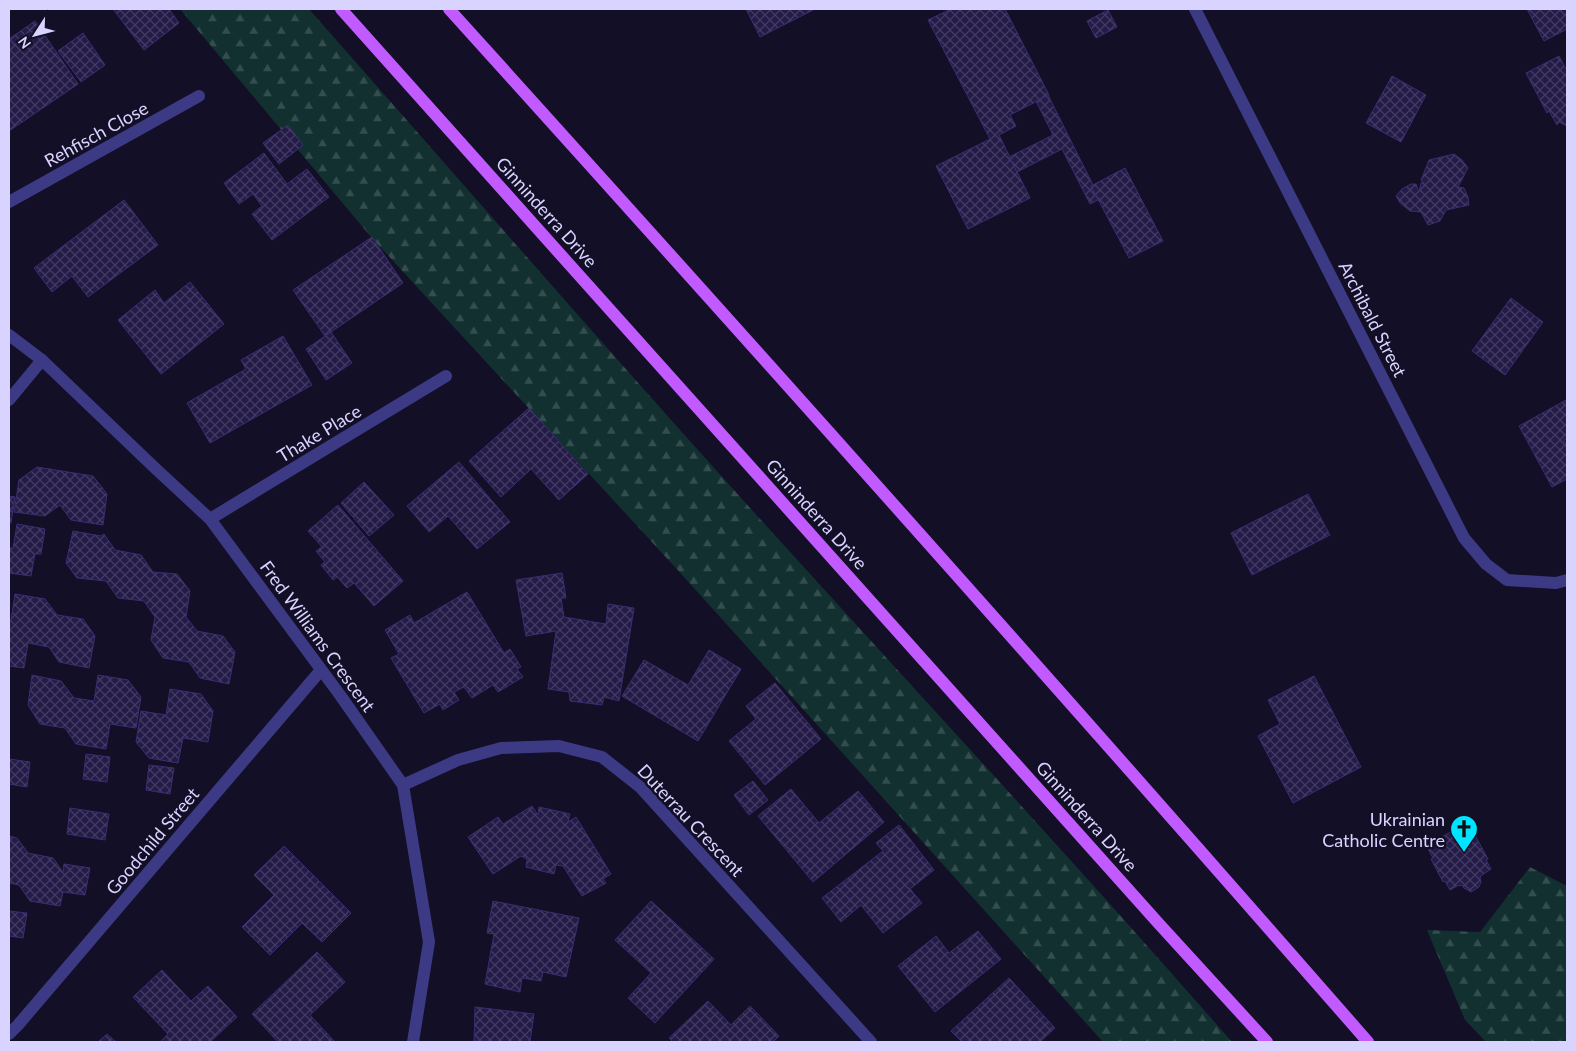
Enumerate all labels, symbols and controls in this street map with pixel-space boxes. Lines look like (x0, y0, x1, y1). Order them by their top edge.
north arrow (10, 10, 60, 60)
text: N (14, 34, 34, 52)
street label: Rehfisch Close (40, 96, 152, 172)
street label: Ginninderra Drive (492, 152, 602, 272)
street label: Archibald Street (1334, 258, 1412, 381)
street label: Thake Place (273, 399, 365, 467)
street label: Ginninderra Drive (762, 454, 872, 574)
street label: Fred Williams Crescent (256, 556, 380, 716)
street label: Ginninderra Drive (1032, 756, 1142, 876)
street label: Duterrau Crescent (633, 759, 749, 881)
street label: Goodchild Street (101, 783, 203, 899)
place label: Ukrainian Catholic Centre (1322, 808, 1445, 851)
church icon: Ukrainian Catholic Centre (1449, 814, 1479, 853)

